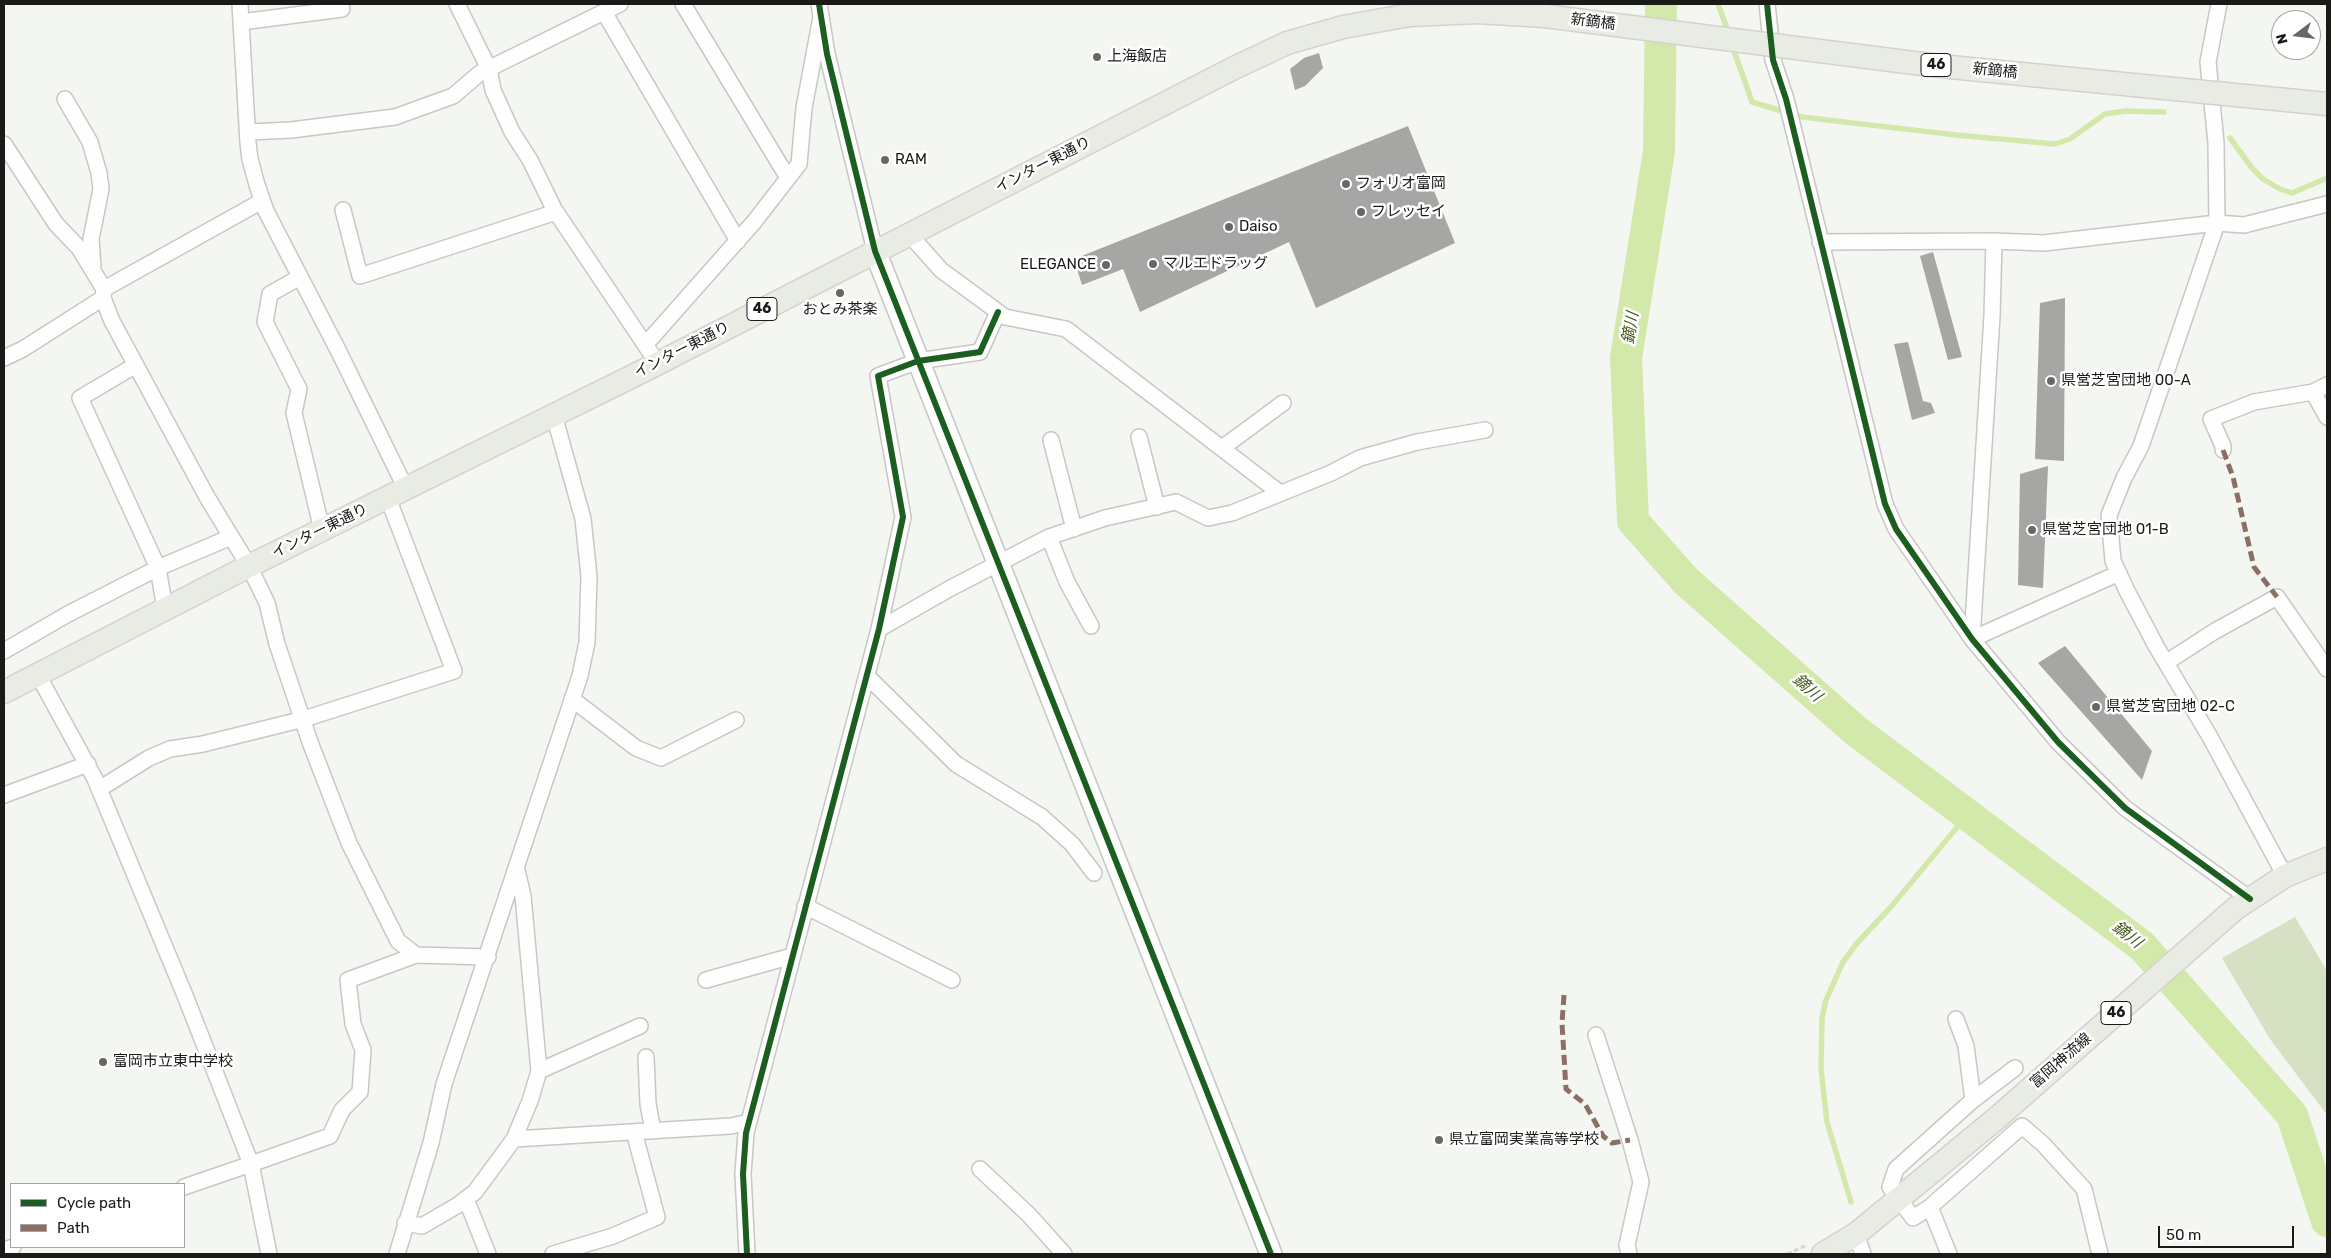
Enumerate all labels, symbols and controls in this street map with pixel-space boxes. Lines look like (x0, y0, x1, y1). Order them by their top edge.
street label: 新鏑橋 (1570, 10, 1616, 34)
north arrow (2271, 10, 2321, 60)
text: N (2272, 32, 2292, 46)
place label: 上海飯店 (1107, 48, 1167, 66)
marker: 上海飯店 (1091, 51, 1103, 63)
road number: 46 (1921, 54, 1951, 76)
street label: 新鏑橋 (1972, 60, 2018, 82)
street label: インター東通り (992, 133, 1094, 197)
place label: RAM (895, 151, 927, 169)
marker: RAM (879, 154, 891, 166)
place label: フォリオ富岡 (1356, 175, 1446, 193)
marker: フォリオ富岡 (1340, 178, 1352, 190)
place label: フレッセイ (1371, 203, 1446, 221)
marker: フレッセイ (1355, 206, 1367, 218)
place label: Daiso (1239, 218, 1278, 236)
marker: Daiso (1223, 221, 1235, 233)
place label: マルエドラッグ (1163, 255, 1268, 273)
place label: ELEGANCE (1020, 256, 1096, 274)
marker: マルエドラッグ (1147, 258, 1159, 270)
marker: ELEGANCE (1100, 259, 1112, 271)
marker: おとみ茶楽 (834, 287, 846, 299)
road number: 46 (747, 298, 777, 320)
place label: おとみ茶楽 (803, 301, 877, 319)
water label: 鏑川 (1619, 311, 1643, 345)
street label: インター東通り (631, 318, 733, 382)
place label: 県営芝宮団地 00-A (2061, 372, 2191, 390)
marker: 県営芝宮団地 00-A (2045, 375, 2057, 387)
street label: インター東通り (269, 500, 371, 562)
place label: 県営芝宮団地 01-B (2042, 521, 2169, 539)
marker: 県営芝宮団地 01-B (2026, 524, 2038, 536)
water label: 鏑川 (1789, 670, 1825, 706)
place label: 県営芝宮団地 02-C (2106, 698, 2235, 716)
marker: 県営芝宮団地 02-C (2090, 701, 2102, 713)
water label: 鏑川 (2108, 918, 2146, 952)
road number: 46 (2101, 1001, 2131, 1024)
street label: 富岡神流線 (2027, 1030, 2095, 1092)
place label: 富岡市立東中学校 (113, 1053, 233, 1071)
marker: 富岡市立東中学校 (97, 1056, 109, 1068)
place label: 県立富岡実業高等学校 (1449, 1131, 1599, 1149)
marker: 県立富岡実業高等学校 (1433, 1134, 1445, 1146)
legend (10, 1183, 185, 1248)
text: Cycle path (57, 1194, 131, 1212)
scale bar (2161, 1216, 2297, 1248)
text: Path (57, 1219, 90, 1237)
text: 50 m (2166, 1226, 2201, 1244)

